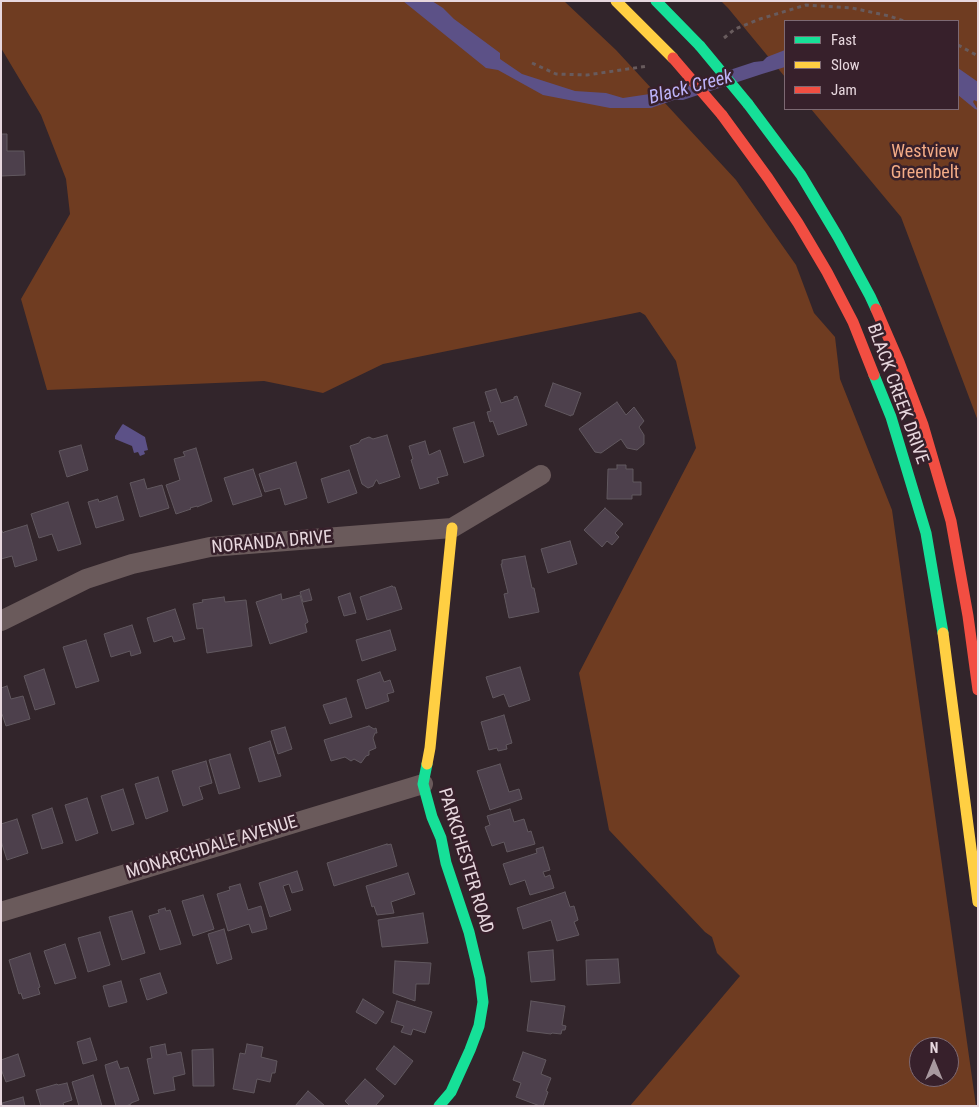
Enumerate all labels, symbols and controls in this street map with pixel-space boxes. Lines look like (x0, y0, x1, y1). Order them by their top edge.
legend (784, 20, 959, 110)
text: Fast (831, 31, 856, 49)
text: Slow (831, 56, 860, 74)
water label: Black Creek (647, 66, 735, 110)
text: Jam (831, 81, 857, 99)
park label: Westview Greenbelt (891, 141, 959, 183)
street label: BLACK CREEK DRIVE (862, 321, 932, 467)
street label: NORANDA DRIVE (211, 527, 333, 559)
street label: PARKCHESTER ROAD (433, 786, 497, 936)
street label: MONARCHDALE AVENUE (124, 812, 300, 884)
north arrow (909, 1037, 959, 1087)
text: N (930, 1040, 938, 1056)

